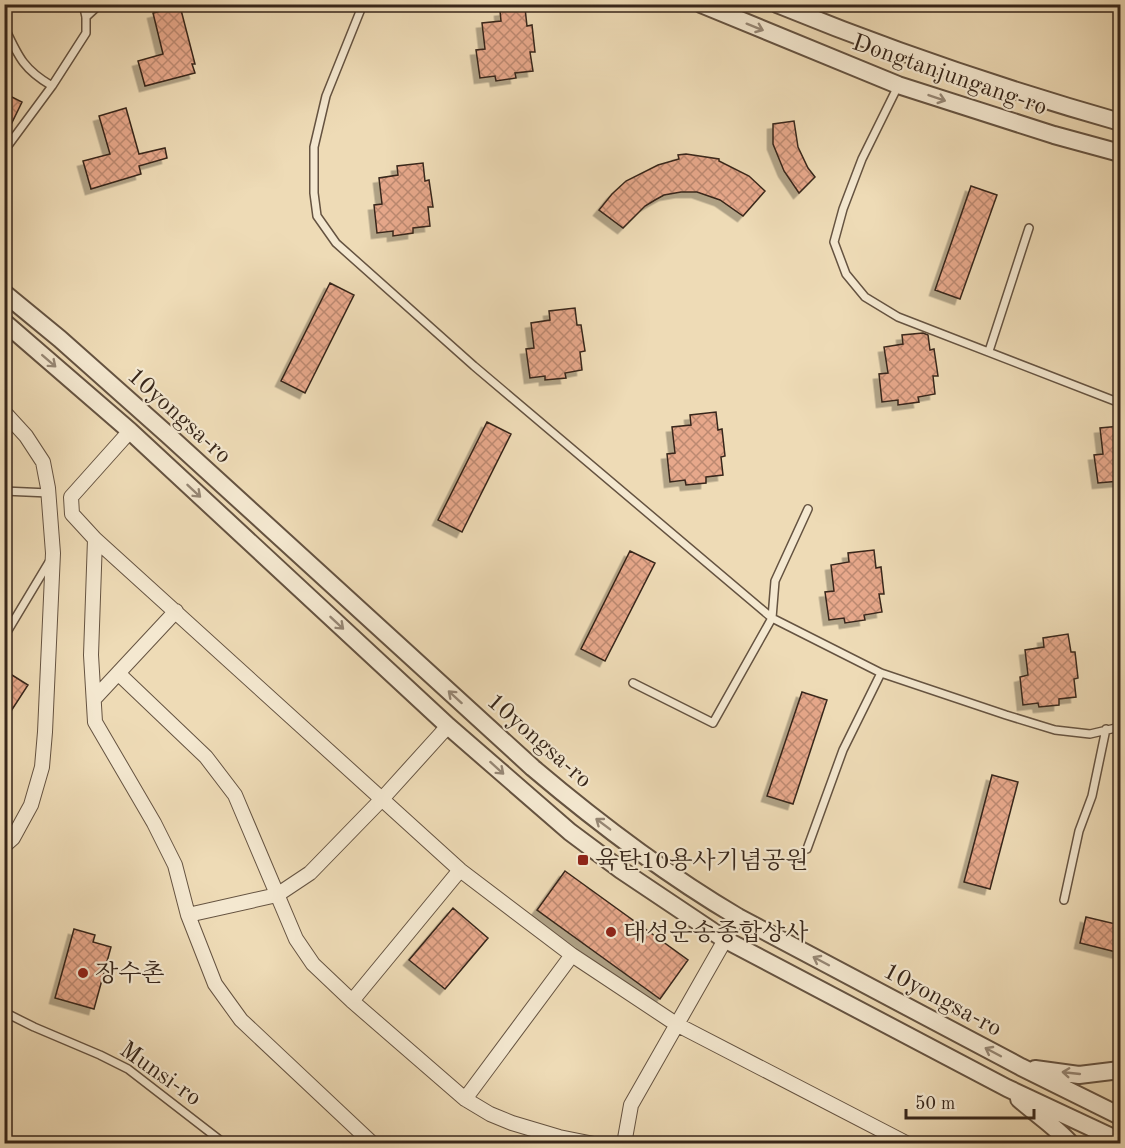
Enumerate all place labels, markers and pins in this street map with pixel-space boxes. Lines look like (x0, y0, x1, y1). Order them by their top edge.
place label: 육탄10용사기념공원 (595, 848, 808, 874)
marker: 육탄10용사기념공원 (576, 853, 590, 867)
place label: 태성운송종합상사 (623, 919, 808, 946)
marker: 태성운송종합상사 (604, 925, 618, 939)
place label: 장수촌 (95, 960, 165, 987)
marker: 장수촌 (76, 966, 90, 980)

